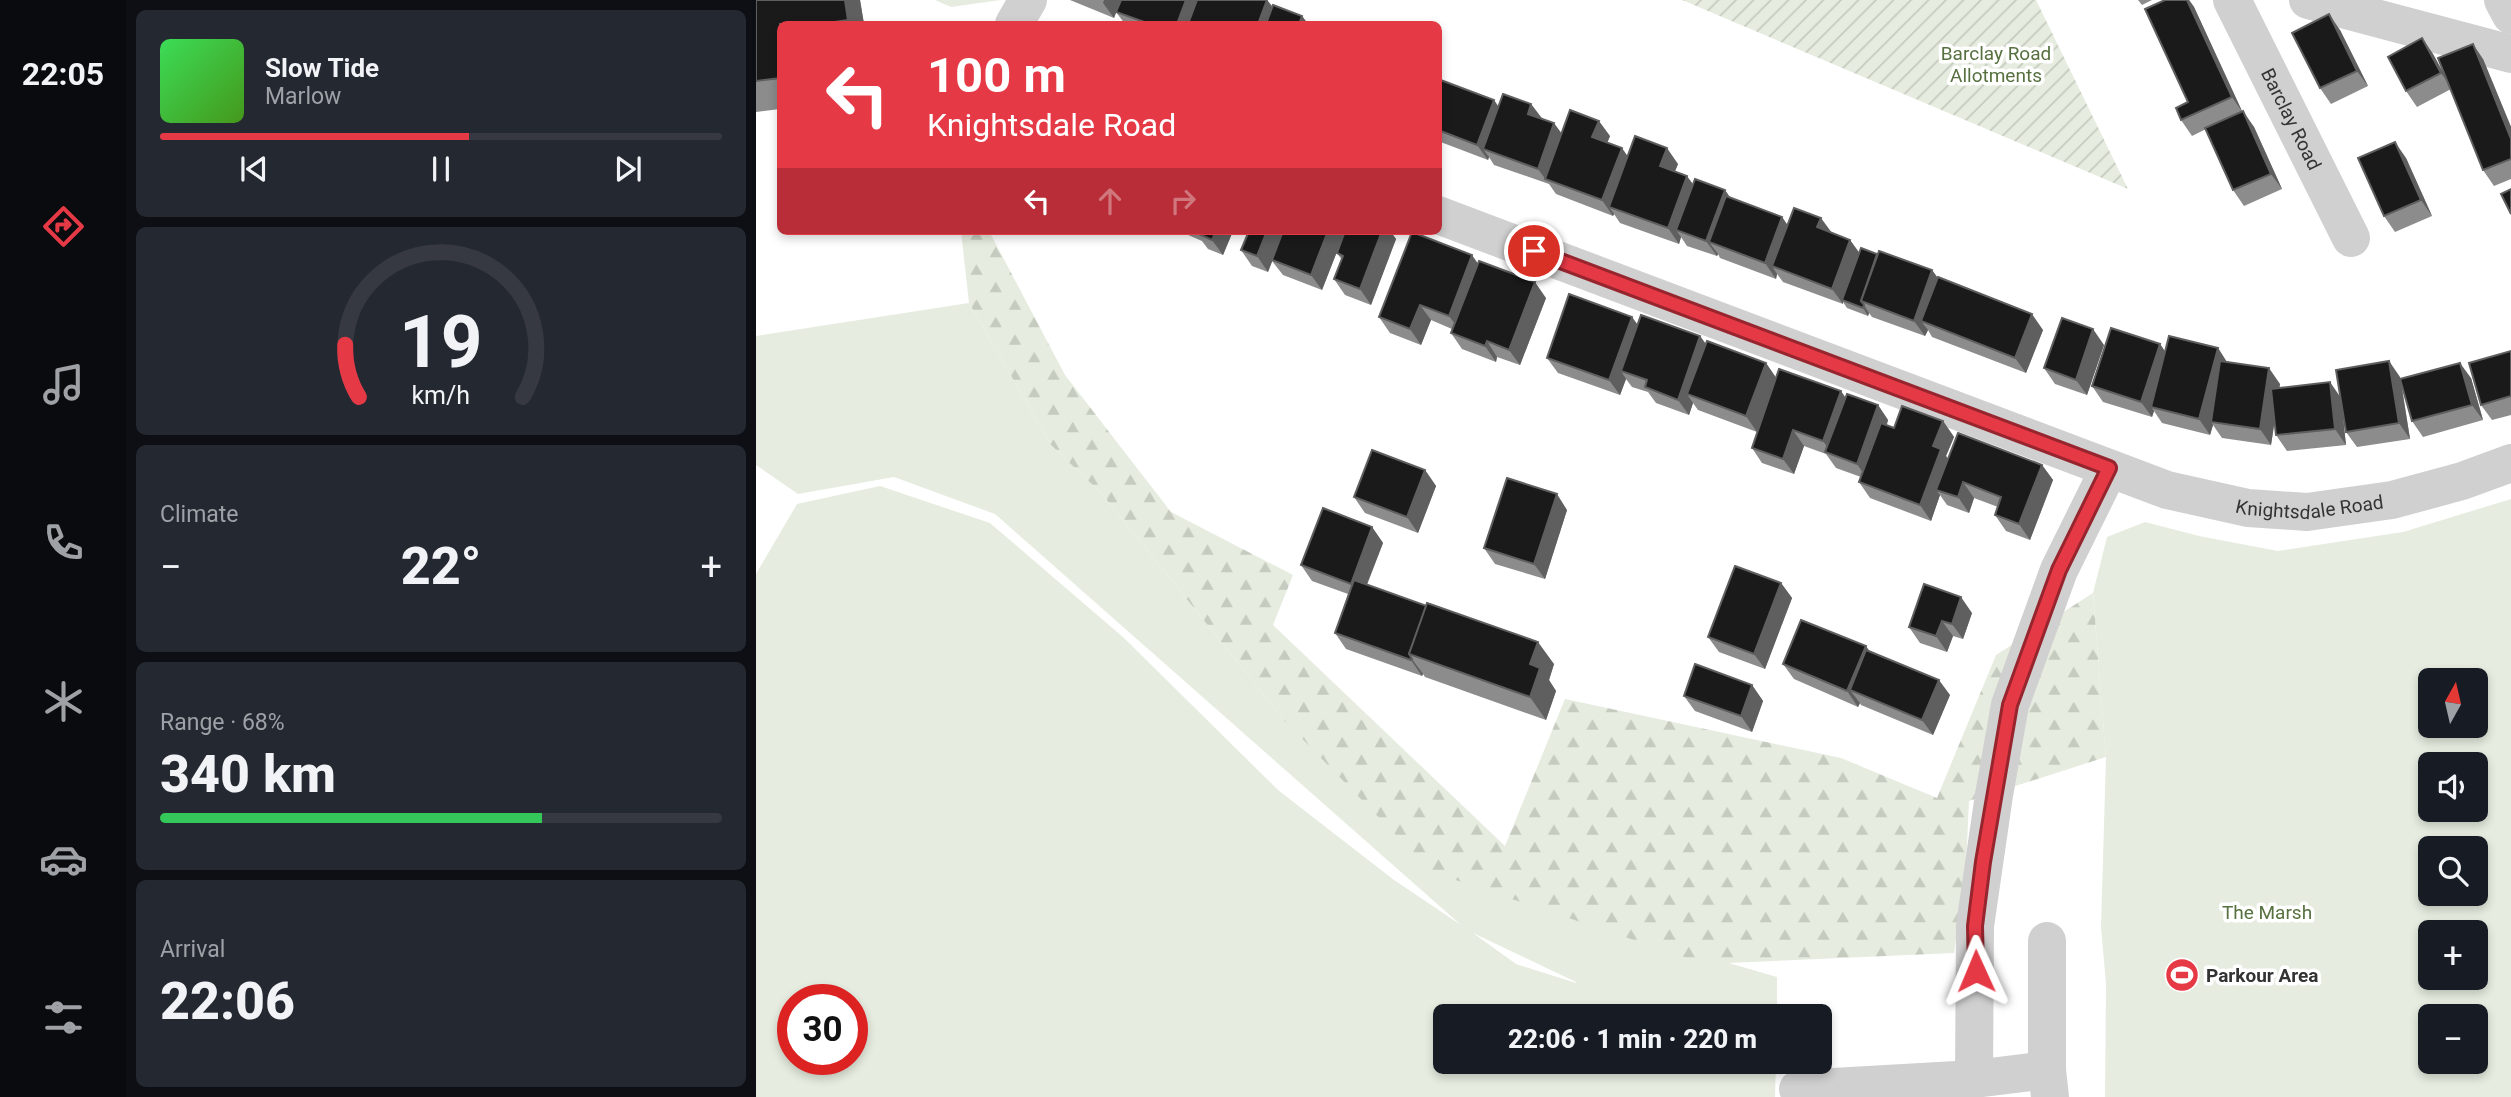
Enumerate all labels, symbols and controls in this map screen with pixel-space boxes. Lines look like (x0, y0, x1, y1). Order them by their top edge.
park label: Barclay Road Allotments (1941, 42, 2051, 87)
text: 100 m (927, 47, 1066, 104)
icon: left (812, 49, 903, 140)
text: Slow Tide (265, 53, 379, 83)
text: 22:05 (22, 55, 104, 93)
street label: Barclay Road (2256, 65, 2326, 174)
text: Marlow (265, 83, 341, 110)
text: Knightsdale Road (927, 106, 1176, 144)
icon: previous (235, 150, 273, 188)
icon: pause (422, 150, 460, 188)
icon: next (609, 150, 647, 188)
icon: left (1018, 182, 1056, 220)
icon: ahead (1091, 182, 1129, 220)
icon: right (1164, 182, 1202, 220)
icon: directions (39, 202, 88, 251)
pin (1504, 221, 1564, 281)
icon: arrive (1515, 232, 1553, 270)
text: 19 (399, 300, 483, 386)
icon: music (39, 360, 88, 409)
text: km/h (412, 381, 470, 410)
street label: Knightsdale Road (2234, 490, 2385, 524)
text: Climate (160, 501, 239, 528)
icon: phone (39, 518, 88, 567)
text: 22° (401, 536, 481, 597)
text: − (160, 545, 182, 589)
text: + (700, 545, 722, 589)
north arrow (2418, 668, 2488, 738)
map controls (2418, 668, 2488, 1074)
icon: climate (39, 677, 88, 726)
text: Range · 68% (160, 709, 285, 736)
text: 340 km (160, 744, 336, 805)
button: sound (2418, 752, 2488, 822)
icon: car (39, 835, 88, 884)
button: search (2418, 836, 2488, 906)
park label: The Marsh (2222, 901, 2312, 924)
button: + (2418, 920, 2488, 990)
position arrow (1939, 934, 2013, 1008)
text: Arrival (160, 936, 225, 963)
sports icon: Parkour Area (2163, 956, 2201, 994)
place label: Parkour Area (2206, 964, 2318, 987)
text: 22:06 (160, 971, 295, 1032)
speed limit sign: 30 (777, 984, 868, 1075)
icon: filters (39, 993, 88, 1042)
button: − (2418, 1004, 2488, 1074)
text: 22:06 · 1 min · 220 m (1508, 1024, 1757, 1054)

